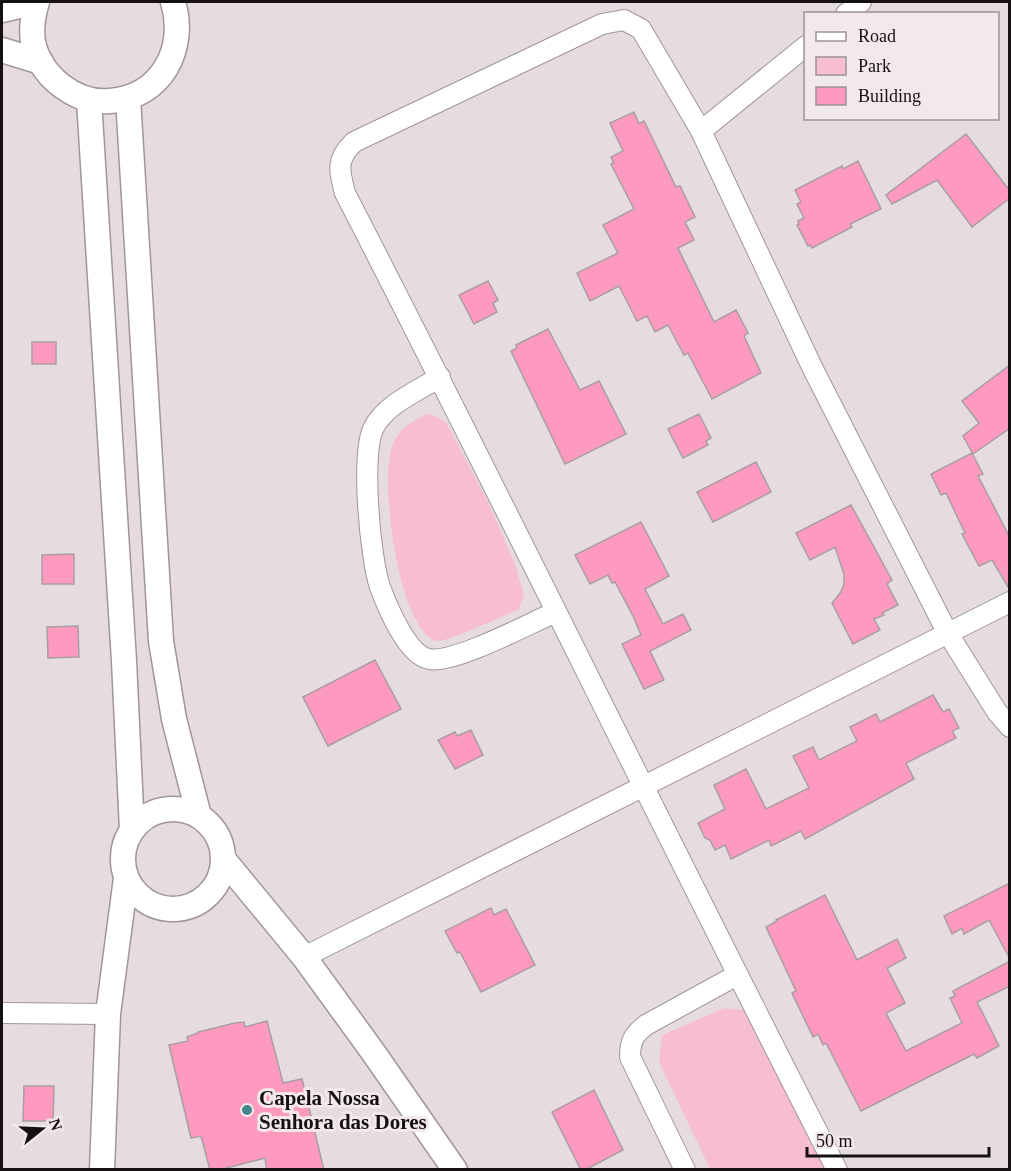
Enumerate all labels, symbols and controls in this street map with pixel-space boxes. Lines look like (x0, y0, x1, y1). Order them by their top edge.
legend (804, 12, 999, 120)
text: Road (858, 26, 896, 46)
text: Park (858, 56, 891, 76)
text: Building (858, 86, 921, 106)
place label: Capela Nossa Senhora das Dores (259, 1086, 427, 1134)
north arrow (12, 1099, 72, 1159)
marker: Capela Nossa Senhora das Dores (240, 1103, 254, 1117)
text: N (46, 1116, 66, 1133)
scale bar (807, 1120, 988, 1158)
text: 50 m (816, 1131, 853, 1151)

